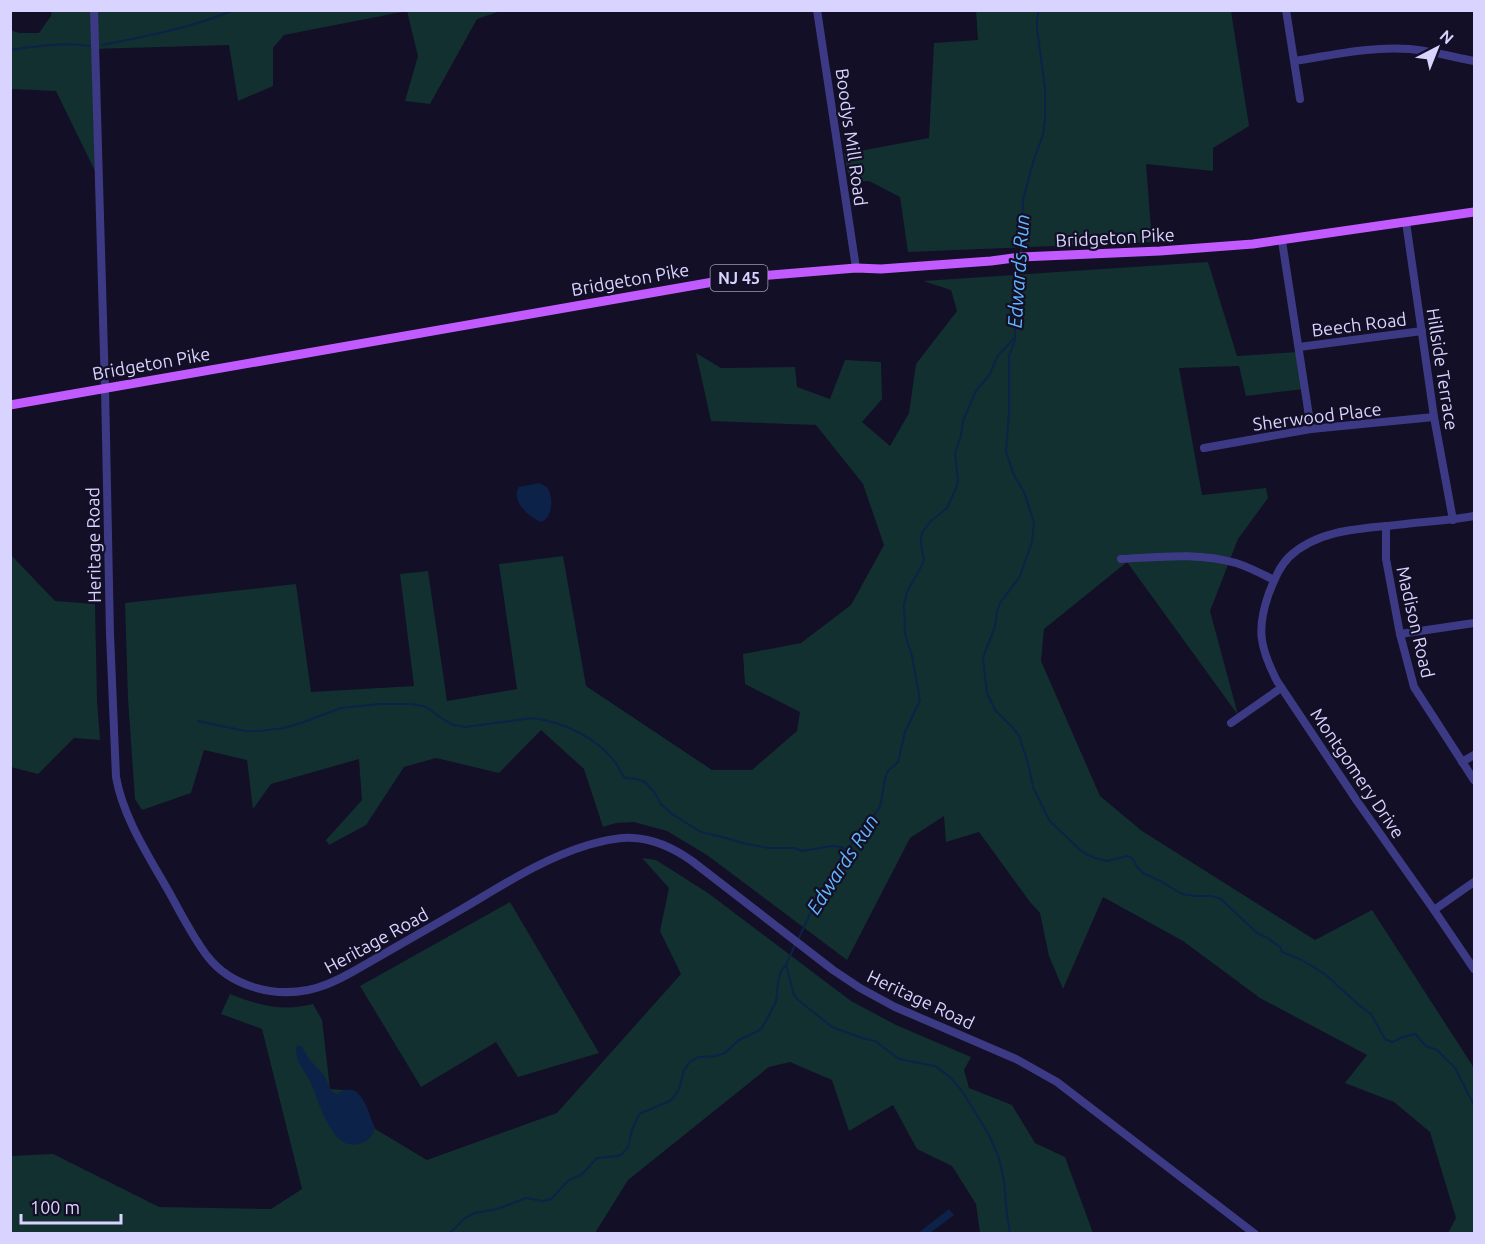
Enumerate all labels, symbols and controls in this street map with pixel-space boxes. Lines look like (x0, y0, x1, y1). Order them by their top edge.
north arrow (1407, 18, 1467, 78)
text: N (1437, 26, 1457, 48)
street label: Boodys Mill Road (832, 67, 872, 207)
water label: Edwards Run (1003, 213, 1033, 329)
street label: Bridgeton Pike (1055, 224, 1175, 250)
street label: Bridgeton Pike (570, 259, 690, 299)
road number: NJ 45 (710, 265, 768, 291)
street label: Hillside Terrace (1423, 307, 1463, 431)
street label: Beech Road (1310, 308, 1408, 340)
street label: Bridgeton Pike (91, 343, 211, 383)
street label: Sherwood Place (1252, 398, 1382, 434)
street label: Heritage Road (82, 487, 104, 603)
street label: Madison Road (1393, 564, 1439, 680)
street label: Montgomery Drive (1307, 704, 1409, 842)
water label: Edwards Run (801, 810, 883, 918)
street label: Heritage Road (320, 903, 432, 977)
street label: Heritage Road (864, 965, 978, 1033)
scale bar (21, 1187, 122, 1225)
text: 100 m (30, 1197, 80, 1217)

